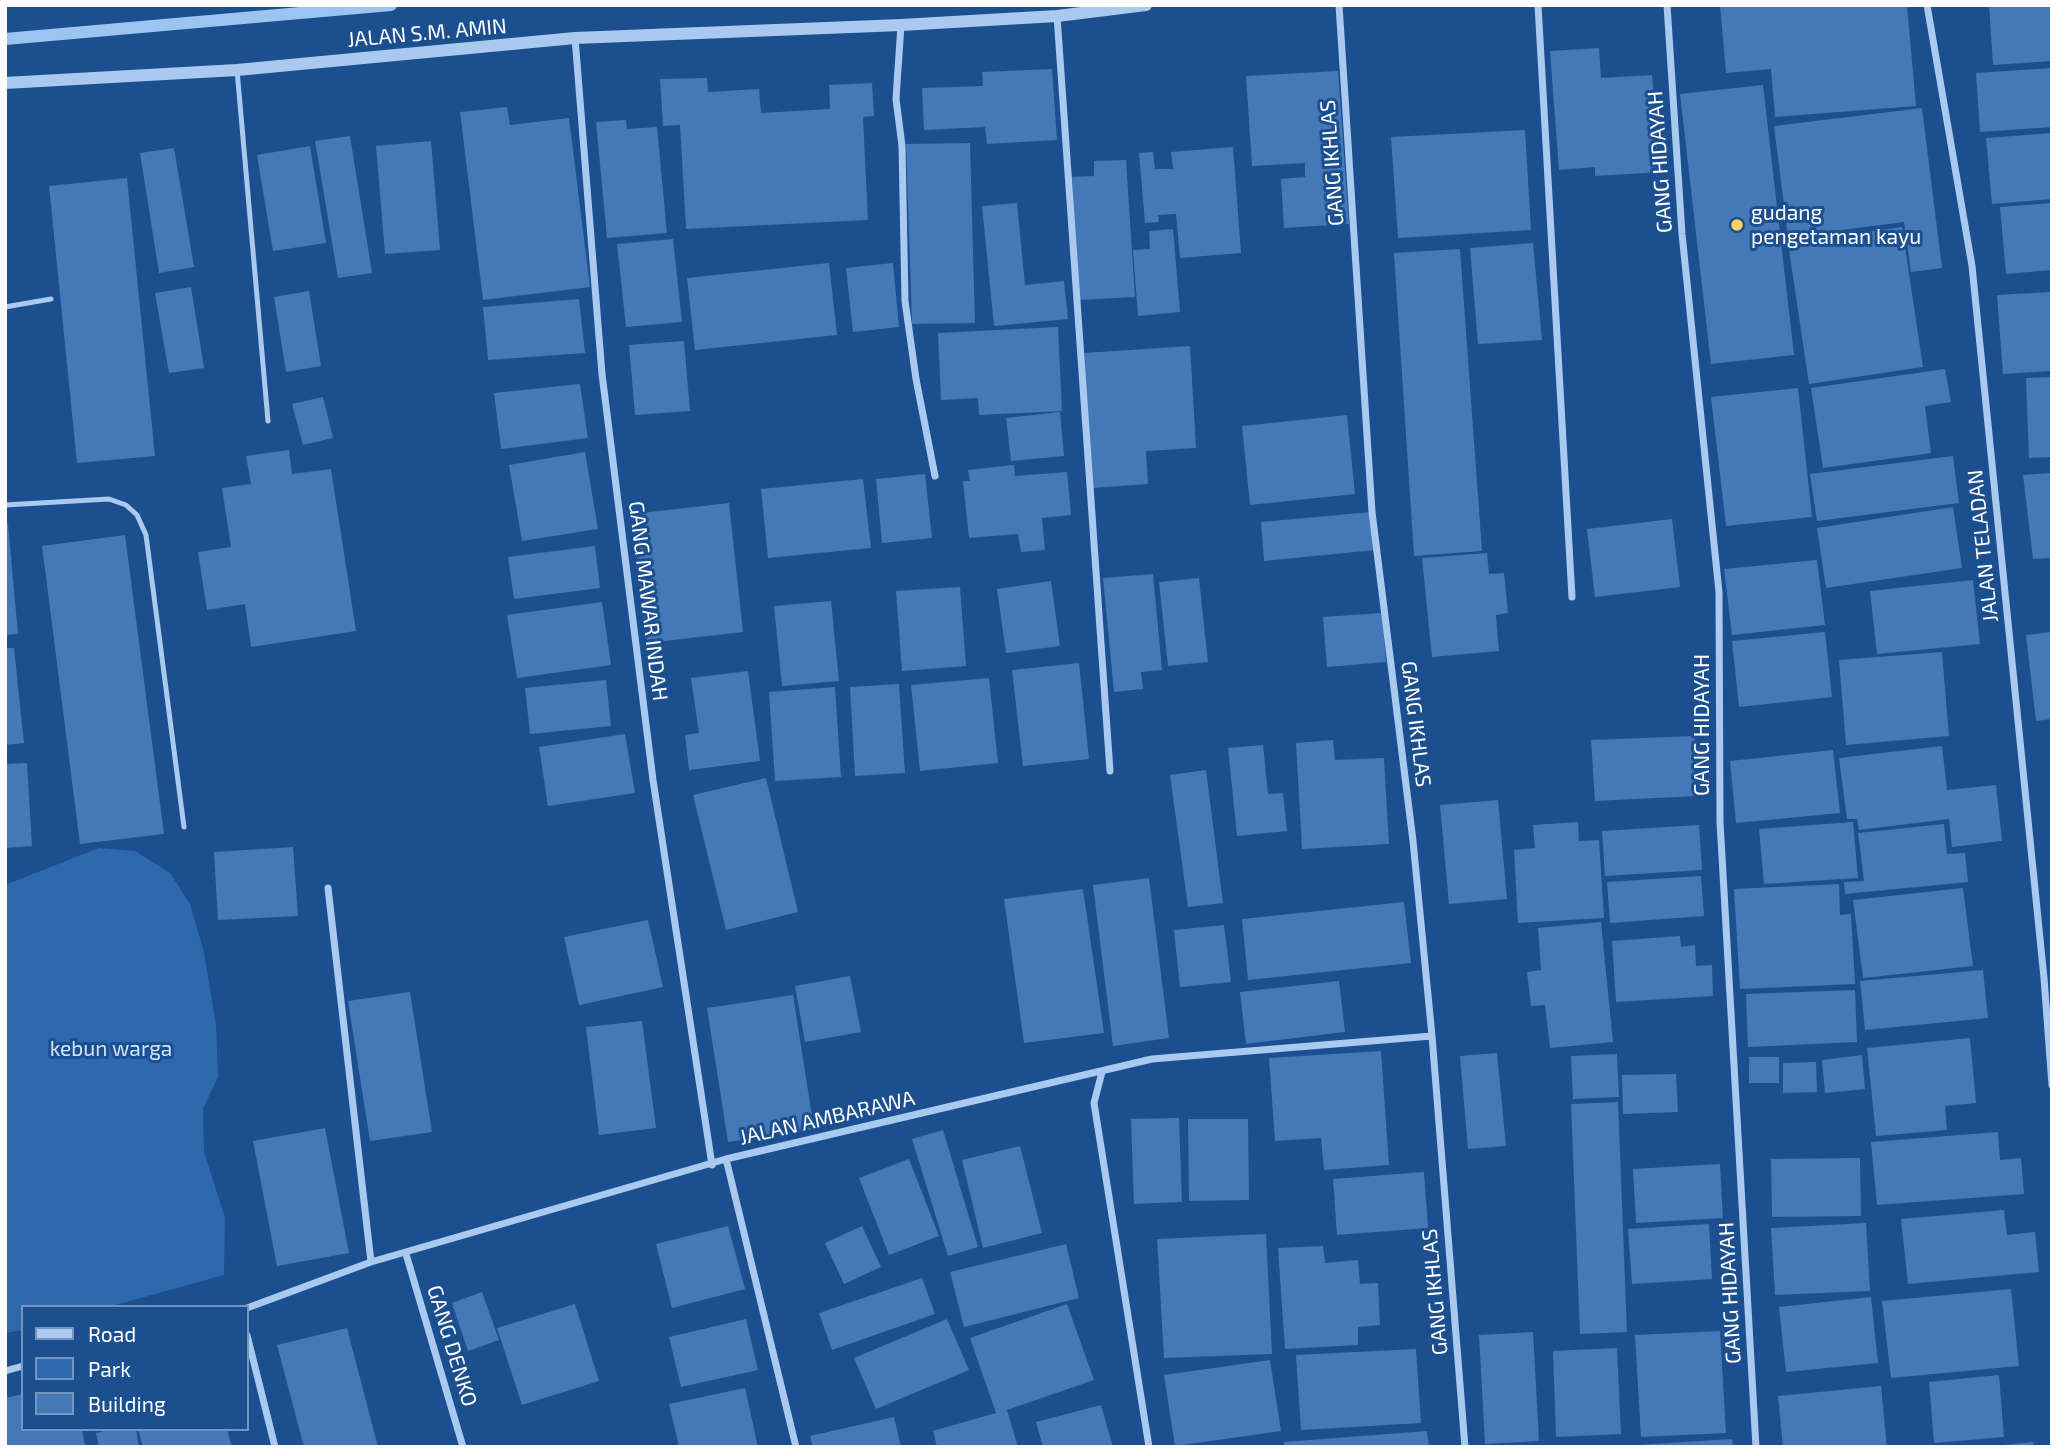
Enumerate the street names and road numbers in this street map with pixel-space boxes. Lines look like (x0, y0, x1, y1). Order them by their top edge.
street label: JALAN S.M. AMIN (346, 13, 508, 53)
street label: GANG HIDAYAH (1642, 90, 1678, 234)
street label: GANG IKHLAS (1315, 99, 1349, 227)
street label: JALAN TELADAN (1962, 469, 2004, 623)
street label: GANG MAWAR INDAH (623, 500, 673, 702)
street label: GANG HIDAYAH (1689, 654, 1715, 796)
street label: GANG IKHLAS (1396, 660, 1436, 788)
street label: JALAN AMBARAWA (737, 1086, 917, 1150)
street label: GANG HIDAYAH (1714, 1221, 1746, 1365)
street label: GANG IKHLAS (1417, 1228, 1453, 1356)
street label: GANG DENKO (422, 1282, 482, 1410)

